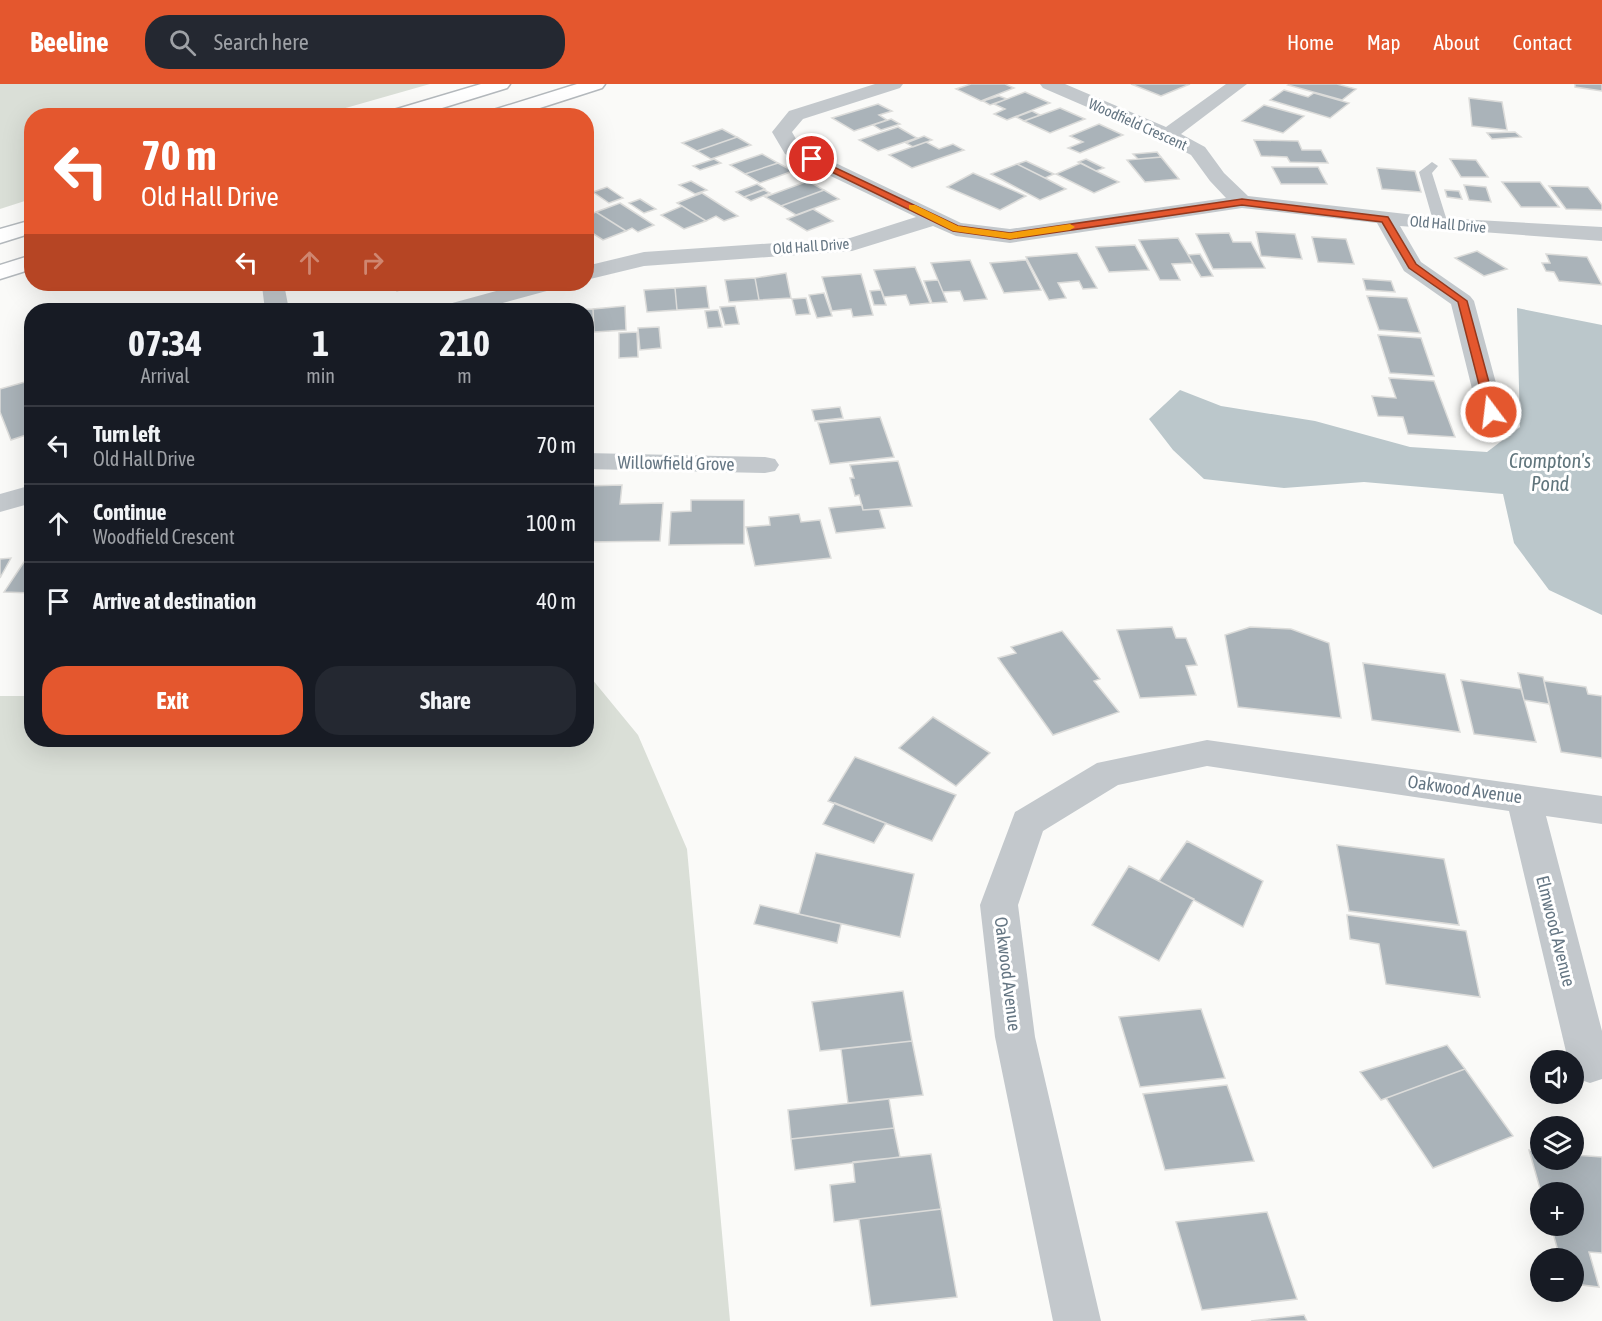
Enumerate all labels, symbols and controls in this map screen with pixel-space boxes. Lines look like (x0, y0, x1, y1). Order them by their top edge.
search box (145, 15, 565, 69)
text: Beeline (30, 26, 109, 58)
icon: search (166, 26, 199, 59)
text: Search here (214, 29, 309, 55)
text: Home (1287, 30, 1334, 54)
text: Map (1367, 30, 1401, 54)
text: About (1434, 30, 1480, 54)
text: Contact (1513, 30, 1572, 54)
street label: Woodfield Crescent (1086, 95, 1190, 153)
text: 70 m (141, 131, 216, 179)
icon: left (42, 132, 120, 210)
pin (786, 133, 837, 184)
icon: arrive (795, 142, 828, 175)
text: Old Hall Drive (141, 181, 279, 212)
street label: Old Hall Drive (1409, 212, 1487, 236)
street label: Old Hall Drive (772, 235, 850, 257)
icon: left (230, 246, 263, 279)
icon: ahead (293, 246, 326, 279)
icon: right (356, 246, 389, 279)
text: 07:34 (128, 322, 202, 364)
text: 1 (312, 322, 329, 364)
text: 210 (439, 322, 490, 364)
text: Arrival (141, 364, 190, 387)
text: min (306, 364, 335, 387)
text: m (457, 364, 472, 387)
position arrow (1459, 380, 1523, 444)
text: Turn left (93, 421, 160, 447)
icon: left (42, 429, 75, 462)
text: 70 m (536, 432, 576, 458)
text: Old Hall Drive (93, 447, 195, 470)
water label: Crompton's Pond (1509, 449, 1591, 495)
street label: Willowfield Grove (617, 451, 735, 475)
text: Continue (93, 499, 167, 525)
icon: ahead (42, 507, 75, 540)
text: 100 m (526, 510, 576, 536)
text: Woodfield Crescent (93, 525, 235, 548)
icon: arrive (42, 585, 75, 618)
text: Arrive at destination (93, 588, 256, 614)
text: 40 m (536, 588, 576, 614)
button: Exit (42, 666, 303, 735)
button: Share (315, 666, 576, 735)
street label: Oakwood Avenue (1407, 771, 1523, 807)
street label: Elmwood Avenue (1532, 873, 1580, 989)
street label: Oakwood Avenue (991, 916, 1025, 1032)
map controls (1530, 1050, 1584, 1302)
button: sound (1530, 1050, 1584, 1104)
button: layers (1530, 1116, 1584, 1170)
button: + (1530, 1182, 1584, 1236)
button: − (1530, 1248, 1584, 1302)

